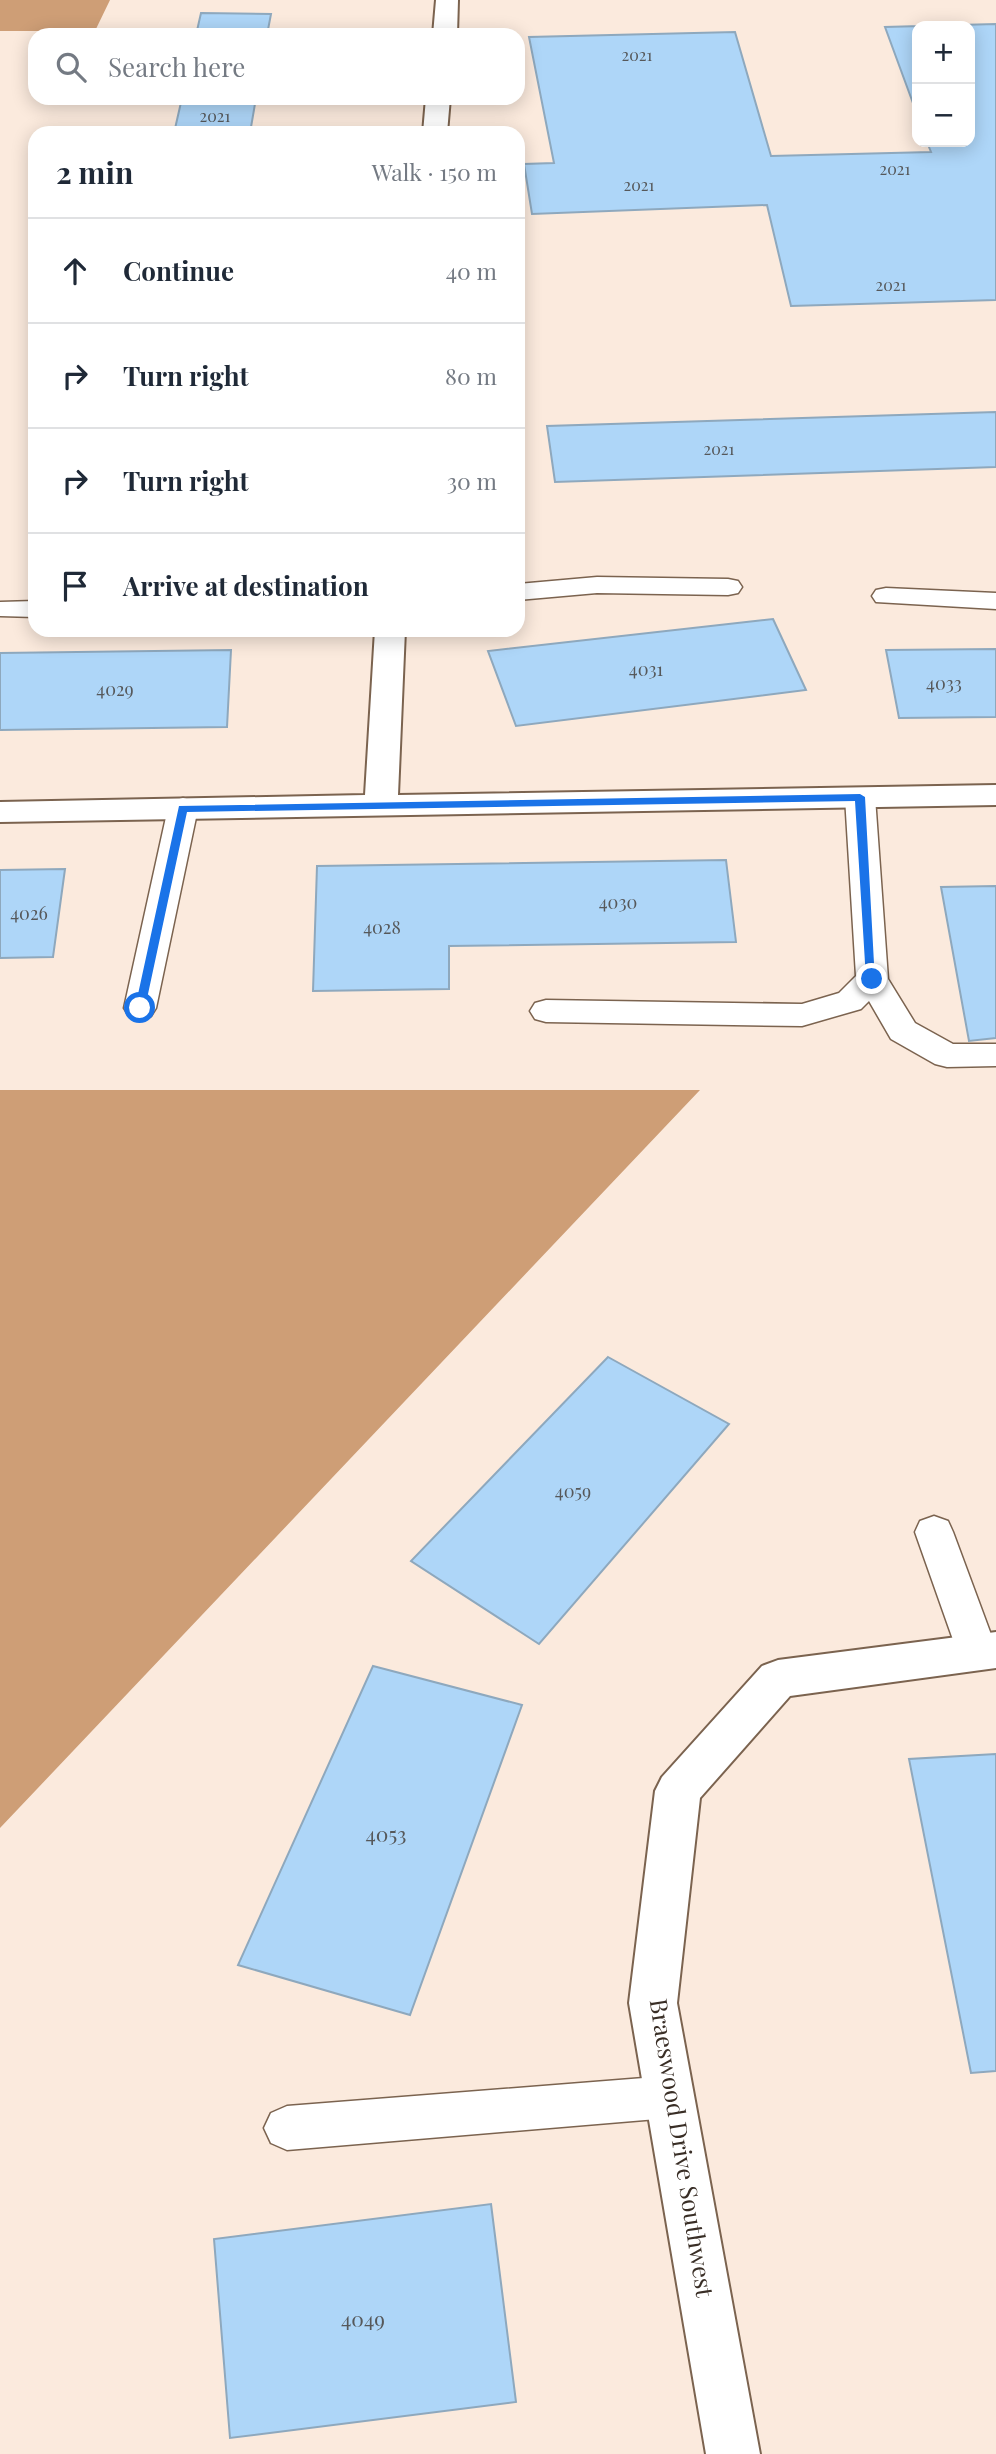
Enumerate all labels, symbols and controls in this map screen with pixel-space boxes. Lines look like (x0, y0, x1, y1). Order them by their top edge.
map controls (912, 21, 975, 147)
button: + (912, 21, 975, 84)
search box (28, 28, 525, 105)
house number: 2021 (622, 44, 652, 65)
icon: search (52, 48, 90, 86)
text: Search here (108, 49, 245, 84)
button: − (912, 84, 975, 147)
house number: 2021 (200, 105, 230, 126)
text: 2 min (56, 152, 133, 192)
text: Walk · 150 m (372, 156, 497, 187)
house number: 2021 (880, 158, 910, 179)
house number: 2021 (624, 174, 654, 195)
icon: ahead (56, 252, 94, 290)
text: Continue (123, 253, 234, 288)
text: 40 m (446, 255, 497, 286)
house number: 2021 (876, 274, 906, 295)
icon: right (56, 357, 94, 395)
text: Turn right (123, 358, 249, 393)
text: 80 m (445, 360, 497, 391)
house number: 2021 (704, 438, 734, 459)
icon: right (56, 462, 94, 500)
text: Turn right (123, 463, 249, 498)
text: 30 m (447, 465, 497, 496)
icon: arrive (56, 567, 94, 605)
text: Arrive at destination (123, 568, 369, 603)
house number: 4031 (629, 657, 664, 681)
house number: 4033 (926, 671, 962, 695)
house number: 4029 (96, 677, 134, 701)
house number: 4030 (599, 890, 637, 914)
house number: 4026 (10, 901, 48, 925)
house number: 4028 (363, 915, 401, 939)
route end (856, 963, 887, 994)
route start (124, 992, 155, 1023)
house number: 4059 (555, 1479, 591, 1503)
house number: 4053 (365, 1819, 407, 1847)
street label: Braeswood Drive Southwest (644, 1996, 722, 2300)
house number: 4049 (341, 2304, 385, 2332)

